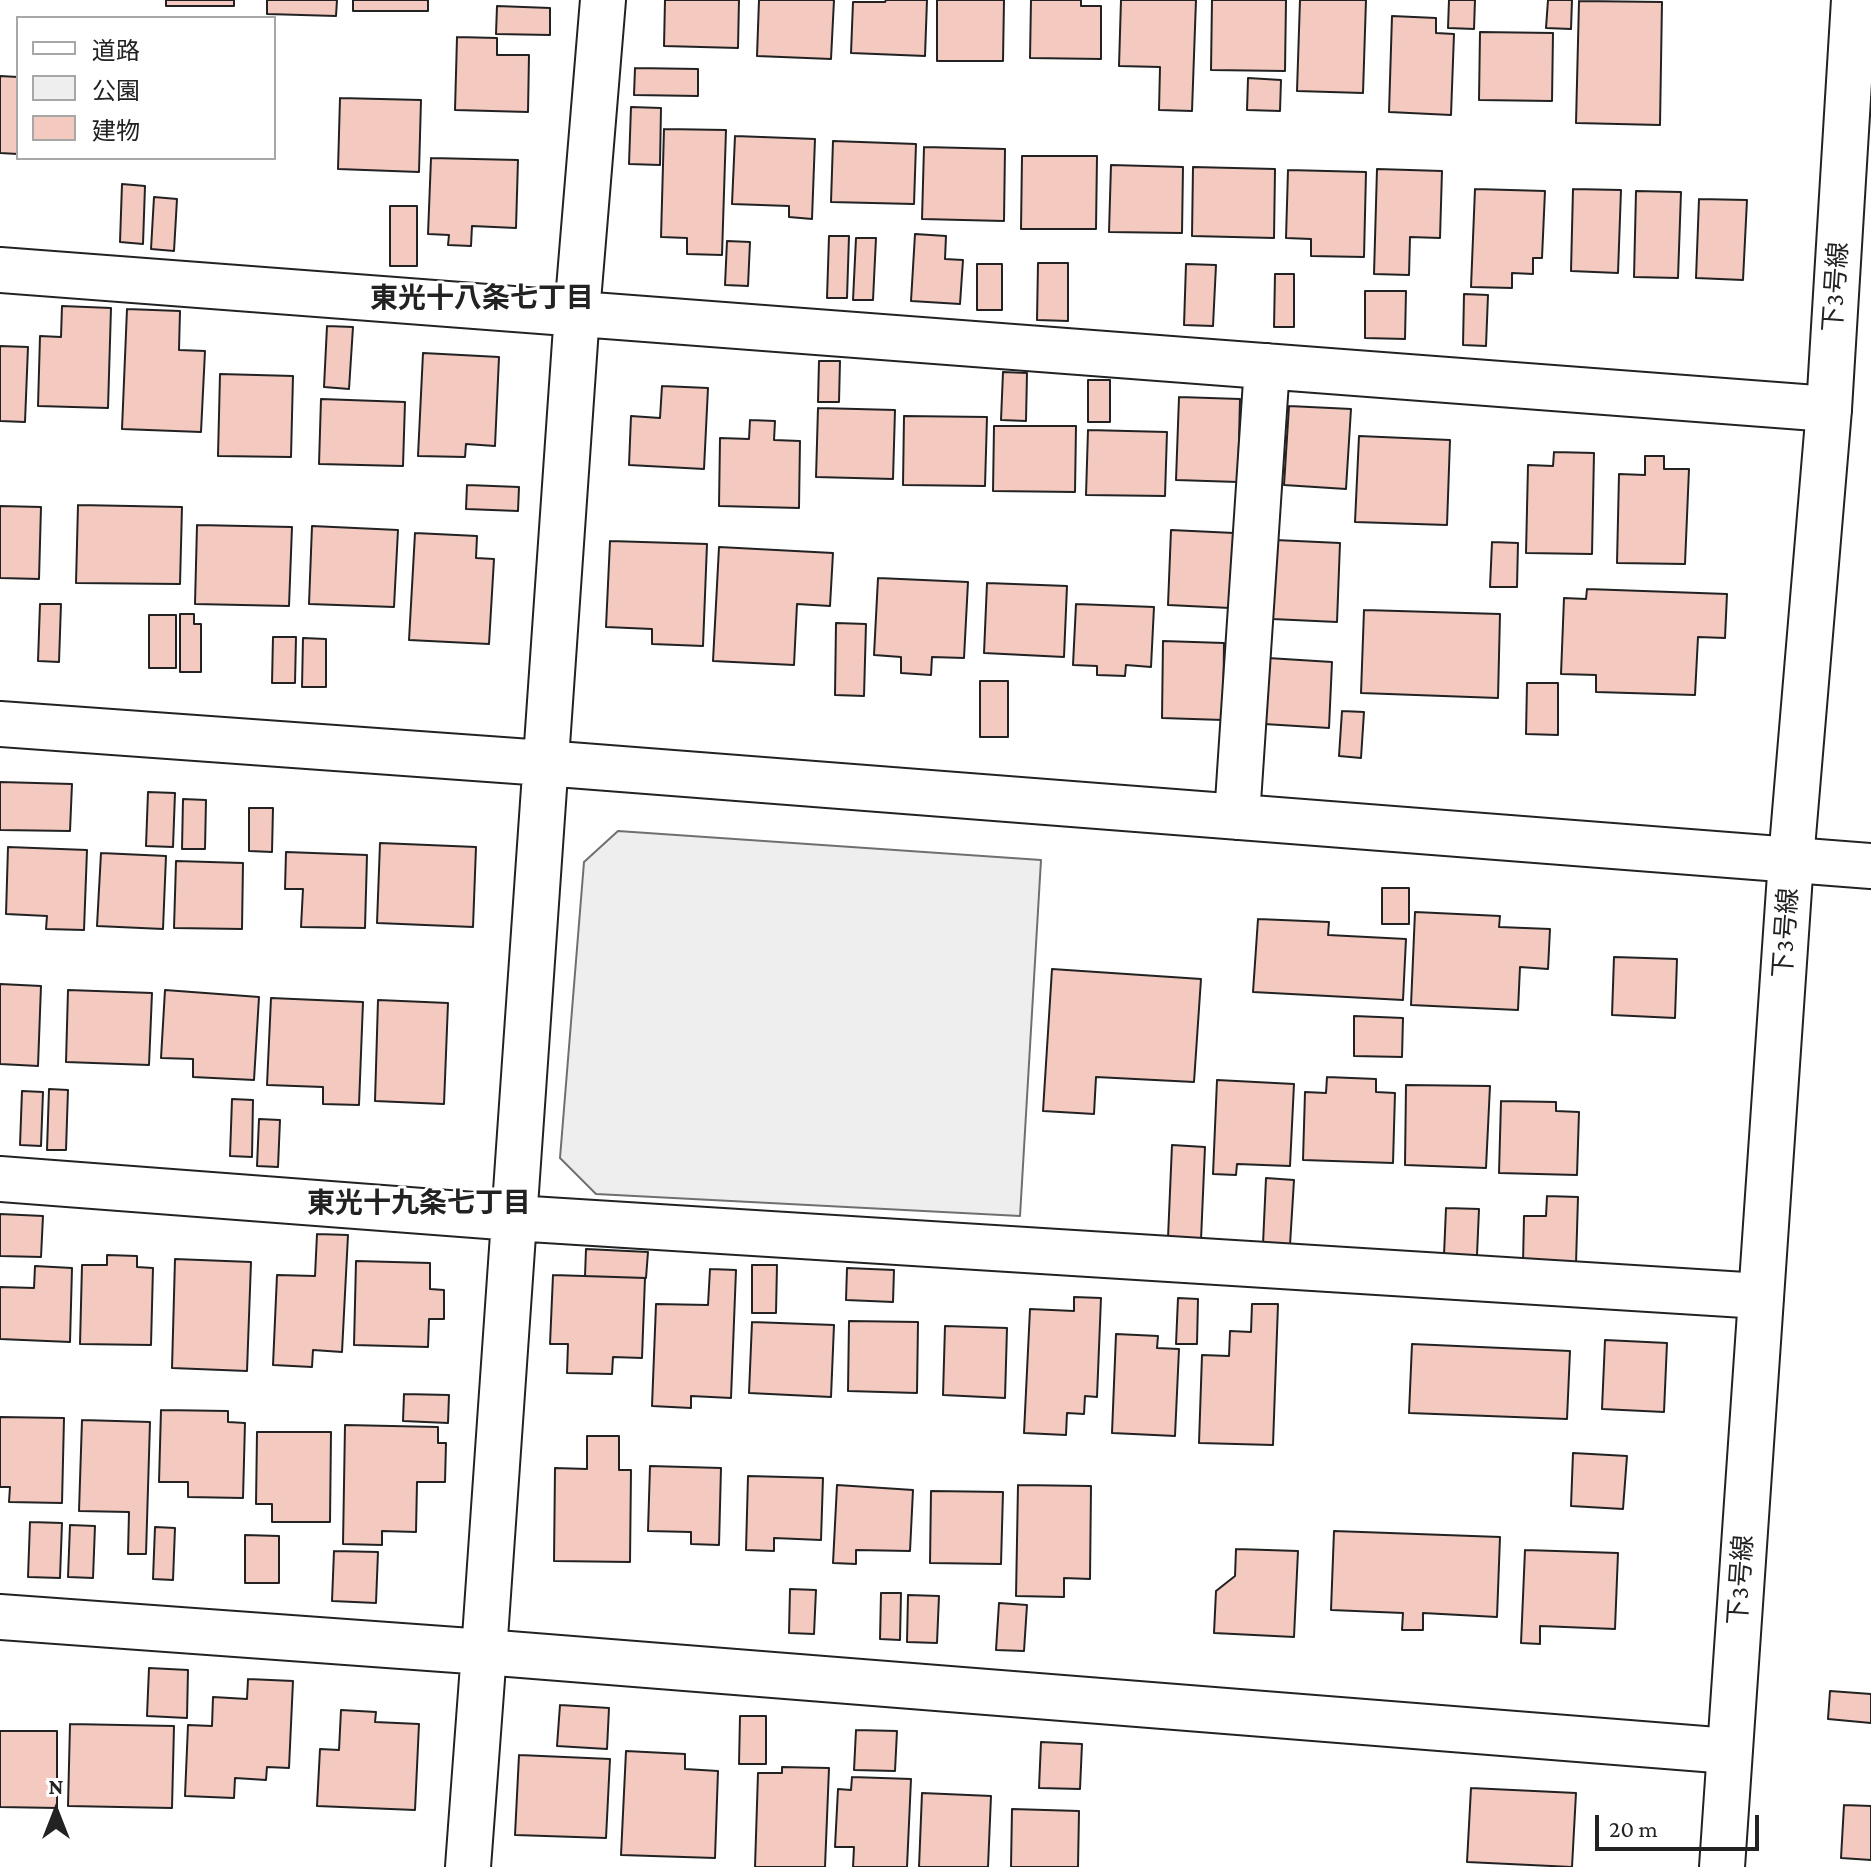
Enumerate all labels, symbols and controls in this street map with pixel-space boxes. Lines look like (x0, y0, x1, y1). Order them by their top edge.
legend (16, 16, 276, 160)
text: 道路 (92, 37, 140, 64)
text: 公園 (92, 77, 140, 104)
text: 建物 (92, 117, 140, 144)
street label: 下3号線 (1817, 241, 1855, 333)
district label: 東光十八条七丁目 (370, 281, 594, 315)
street label: 下3号線 (1767, 887, 1805, 979)
district label: 東光十九条七丁目 (307, 1186, 531, 1220)
street label: 下3号線 (1722, 1534, 1760, 1626)
north arrow (16, 1771, 96, 1851)
text: N (49, 1774, 64, 1799)
scale bar (1599, 1799, 1763, 1849)
text: 20 m (1609, 1815, 1658, 1842)

